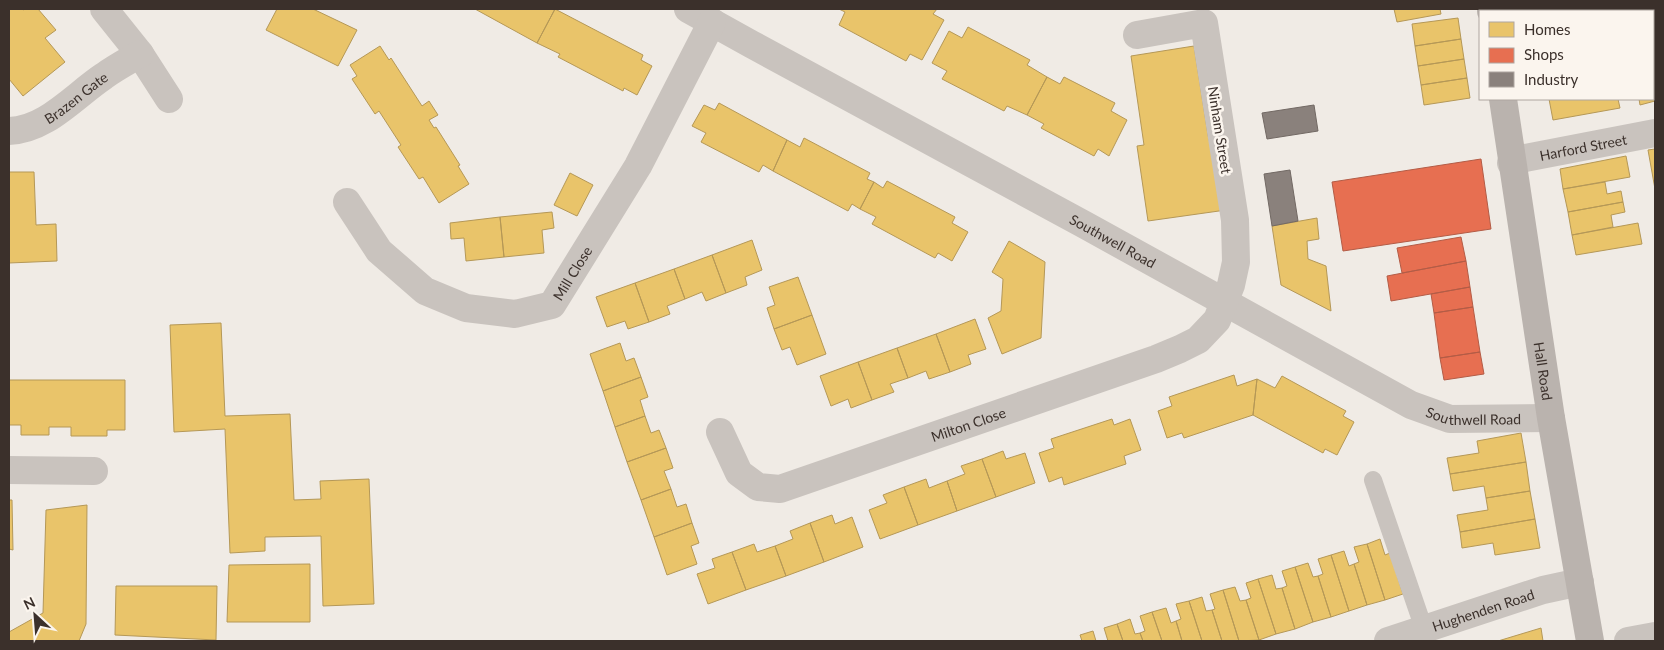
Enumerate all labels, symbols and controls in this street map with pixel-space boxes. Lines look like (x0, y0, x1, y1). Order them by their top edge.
legend (1479, 10, 1654, 100)
text: Homes (1524, 20, 1570, 38)
text: Shops (1524, 45, 1564, 63)
street label: Brazen Gate (41, 68, 111, 127)
text: Industry (1524, 70, 1579, 88)
street label: Ninham Street (1205, 85, 1235, 175)
street label: Harford Street (1538, 130, 1628, 164)
street label: Southwell Road (1067, 210, 1159, 271)
street label: Mill Close (549, 243, 595, 303)
street label: Hall Road (1531, 341, 1557, 401)
street label: Milton Close (929, 403, 1008, 445)
street label: Southwell Road (1424, 403, 1521, 428)
street label: Hughenden Road (1430, 585, 1536, 634)
north arrow (10, 590, 60, 640)
text: N (21, 593, 38, 613)

